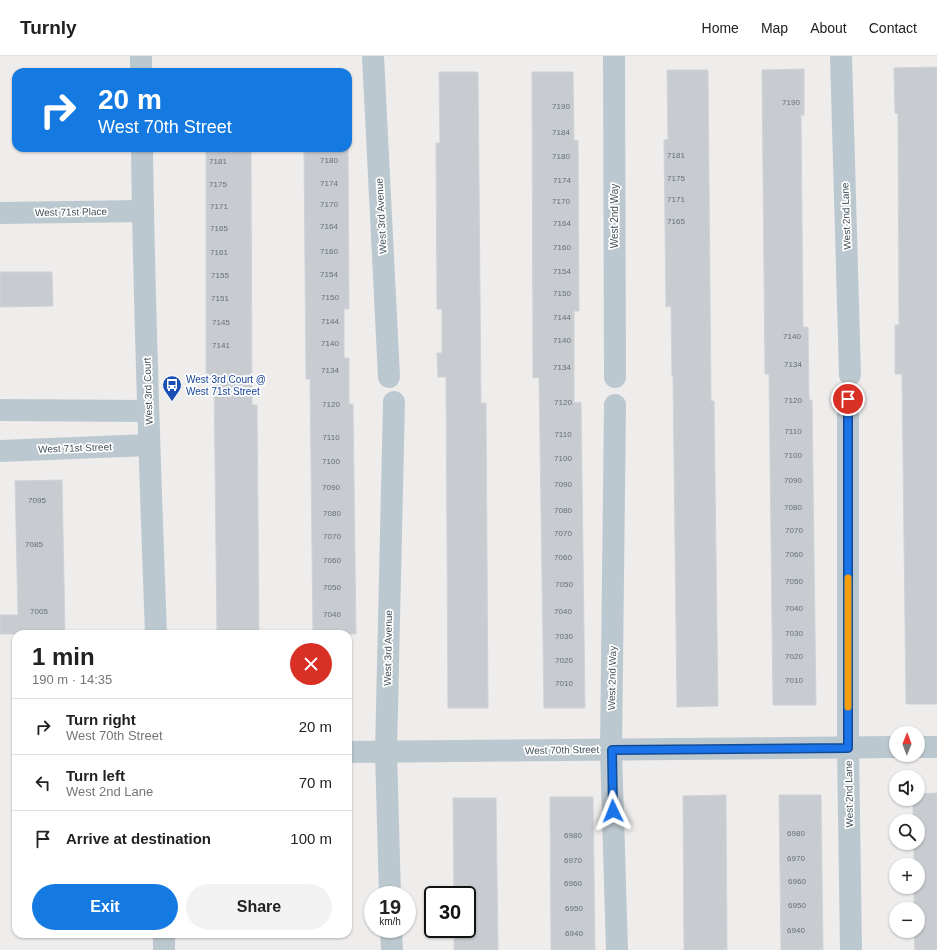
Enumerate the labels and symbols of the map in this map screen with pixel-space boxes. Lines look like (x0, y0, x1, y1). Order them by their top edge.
house number: 7190 (782, 98, 800, 107)
house number: 7190 (552, 102, 570, 111)
house number: 7184 (552, 128, 570, 137)
house number: 7181 (667, 151, 685, 160)
house number: 7180 (552, 152, 570, 161)
house number: 7180 (320, 156, 338, 165)
house number: 7181 (209, 157, 227, 166)
house number: 7175 (667, 174, 685, 183)
house number: 7174 (553, 176, 571, 185)
street label: West 3rd Avenue (374, 177, 388, 254)
house number: 7174 (320, 179, 338, 188)
house number: 7175 (209, 180, 227, 189)
street label: West 2nd Lane (839, 182, 853, 250)
street label: West 2nd Way (609, 184, 620, 248)
house number: 7171 (667, 195, 685, 204)
house number: 7170 (552, 197, 570, 206)
house number: 7170 (320, 200, 338, 209)
house number: 7171 (210, 202, 228, 211)
street label: West 71st Place (35, 206, 108, 218)
house number: 7165 (667, 217, 685, 226)
house number: 7164 (553, 219, 571, 228)
house number: 7164 (320, 222, 338, 231)
house number: 7165 (210, 224, 228, 233)
house number: 7160 (553, 243, 571, 252)
house number: 7160 (320, 247, 338, 256)
house number: 7161 (210, 248, 228, 257)
house number: 7154 (553, 267, 571, 276)
house number: 7154 (320, 270, 338, 279)
house number: 7155 (211, 271, 229, 280)
house number: 7150 (553, 289, 571, 298)
house number: 7150 (321, 293, 339, 302)
house number: 7151 (211, 294, 229, 303)
house number: 7144 (553, 313, 571, 322)
house number: 7144 (321, 317, 339, 326)
house number: 7145 (212, 318, 230, 327)
house number: 7140 (783, 332, 801, 341)
house number: 7140 (553, 336, 571, 345)
house number: 7140 (321, 339, 339, 348)
house number: 7141 (212, 341, 230, 350)
street label: West 3rd Court (141, 357, 155, 425)
house number: 7134 (784, 360, 802, 369)
house number: 7134 (553, 363, 571, 372)
house number: 7134 (321, 366, 339, 375)
bus stop icon: West 3rd Court @ West 71st Street (161, 374, 183, 402)
place label: West 3rd Court @ West 71st Street (186, 374, 266, 397)
pin (831, 382, 865, 416)
house number: 7120 (784, 396, 802, 405)
house number: 7120 (554, 398, 572, 407)
house number: 7120 (322, 400, 340, 409)
house number: 7110 (784, 427, 802, 436)
house number: 7110 (554, 430, 572, 439)
house number: 7110 (322, 433, 340, 442)
street label: West 71st Street (38, 441, 112, 455)
house number: 7100 (784, 451, 802, 460)
house number: 7100 (554, 454, 572, 463)
house number: 7100 (322, 457, 340, 466)
house number: 7090 (784, 476, 802, 485)
house number: 7090 (554, 480, 572, 489)
house number: 7090 (322, 483, 340, 492)
house number: 7095 (28, 496, 46, 505)
house number: 7080 (784, 503, 802, 512)
house number: 7080 (554, 506, 572, 515)
house number: 7080 (323, 509, 341, 518)
house number: 7070 (785, 526, 803, 535)
house number: 7070 (554, 529, 572, 538)
house number: 7070 (323, 532, 341, 541)
house number: 7085 (25, 540, 43, 549)
house number: 7060 (785, 550, 803, 559)
house number: 7060 (554, 553, 572, 562)
house number: 7060 (323, 556, 341, 565)
house number: 7050 (785, 577, 803, 586)
house number: 7050 (555, 580, 573, 589)
house number: 7050 (323, 583, 341, 592)
house number: 7040 (785, 604, 803, 613)
house number: 7005 (30, 607, 48, 616)
house number: 7040 (554, 607, 572, 616)
house number: 7040 (323, 610, 341, 619)
street label: West 3rd Avenue (382, 610, 394, 686)
house number: 7030 (785, 629, 803, 638)
house number: 7030 (555, 632, 573, 641)
street label: West 2nd Way (606, 646, 618, 710)
house number: 7020 (785, 652, 803, 661)
house number: 7020 (555, 656, 573, 665)
house number: 7010 (785, 676, 803, 685)
house number: 7010 (555, 679, 573, 688)
north arrow (889, 726, 925, 762)
street label: West 70th Street (525, 744, 599, 756)
street label: West 2nd Lane (843, 760, 855, 828)
position arrow (592, 790, 634, 832)
house number: 6980 (787, 829, 805, 838)
house number: 6980 (564, 831, 582, 840)
house number: 6970 (787, 854, 805, 863)
house number: 6970 (564, 856, 582, 865)
house number: 6960 (788, 877, 806, 886)
house number: 6960 (564, 879, 582, 888)
speed limit sign: 30 (424, 886, 476, 938)
house number: 6950 (788, 901, 806, 910)
house number: 6950 (565, 904, 583, 913)
house number: 6940 (787, 926, 805, 935)
house number: 6940 (565, 929, 583, 938)

